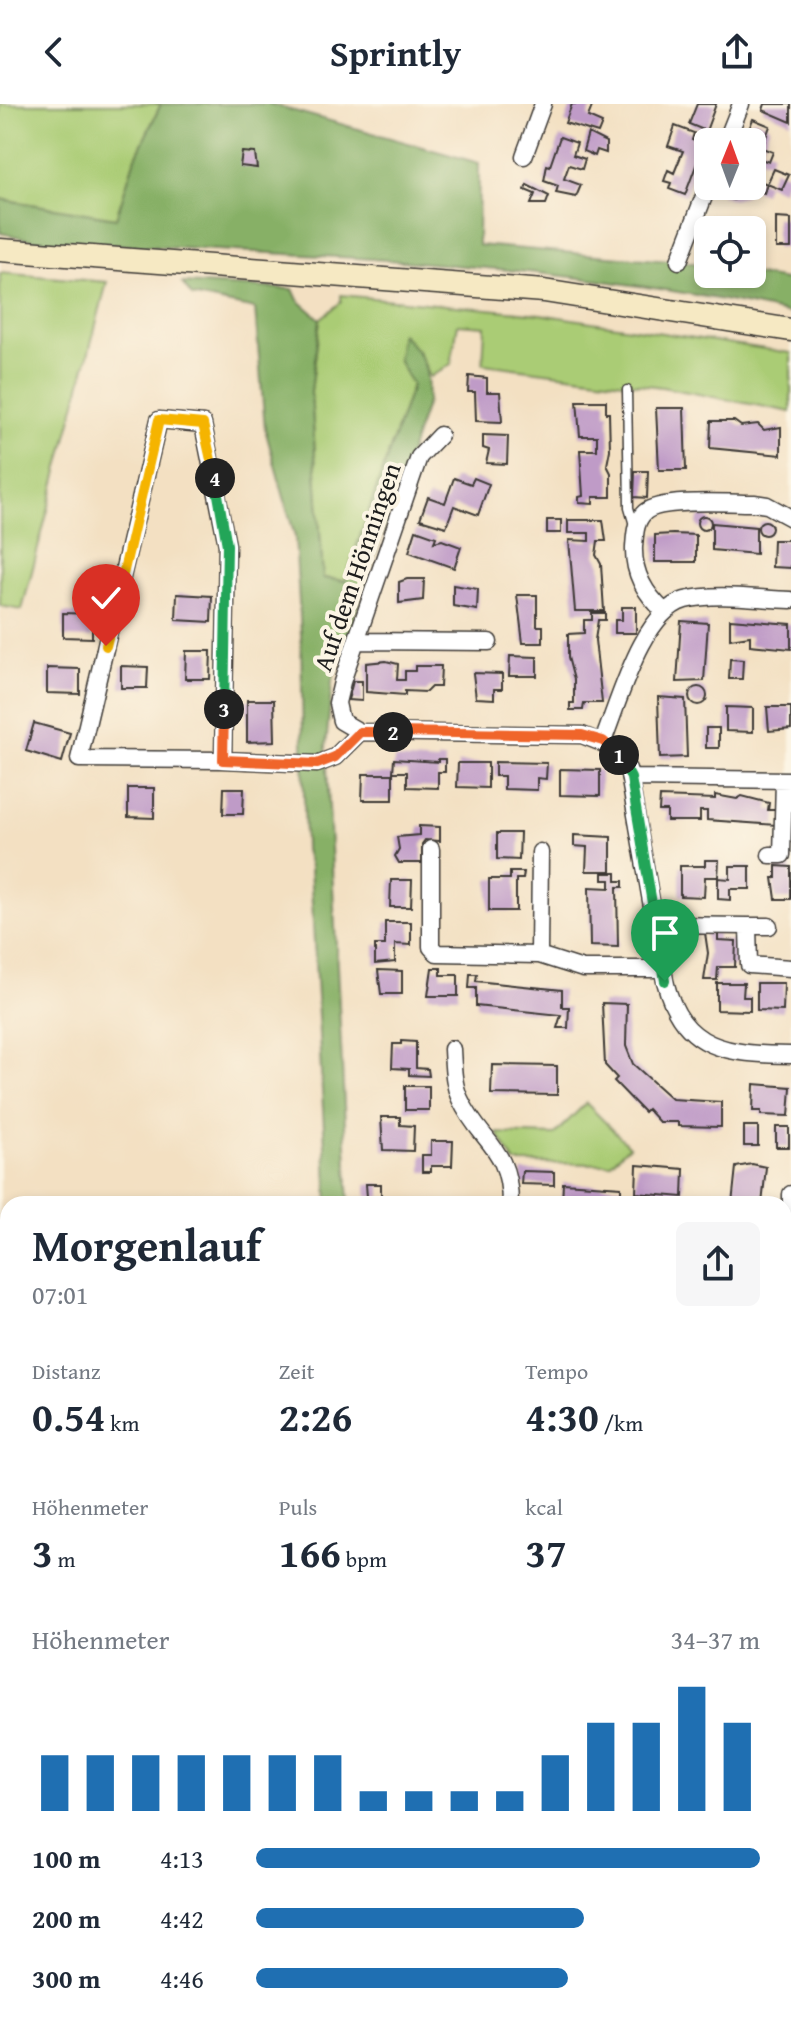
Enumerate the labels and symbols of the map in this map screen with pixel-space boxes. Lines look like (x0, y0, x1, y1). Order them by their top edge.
north arrow (694, 128, 766, 200)
street label: Auf dem Hönningen (303, 457, 411, 676)
pin: 4 (195, 458, 235, 498)
pin (72, 564, 140, 646)
pin: 3 (204, 689, 244, 729)
pin: 2 (373, 712, 413, 752)
pin: 1 (599, 735, 639, 775)
pin (631, 899, 699, 981)

